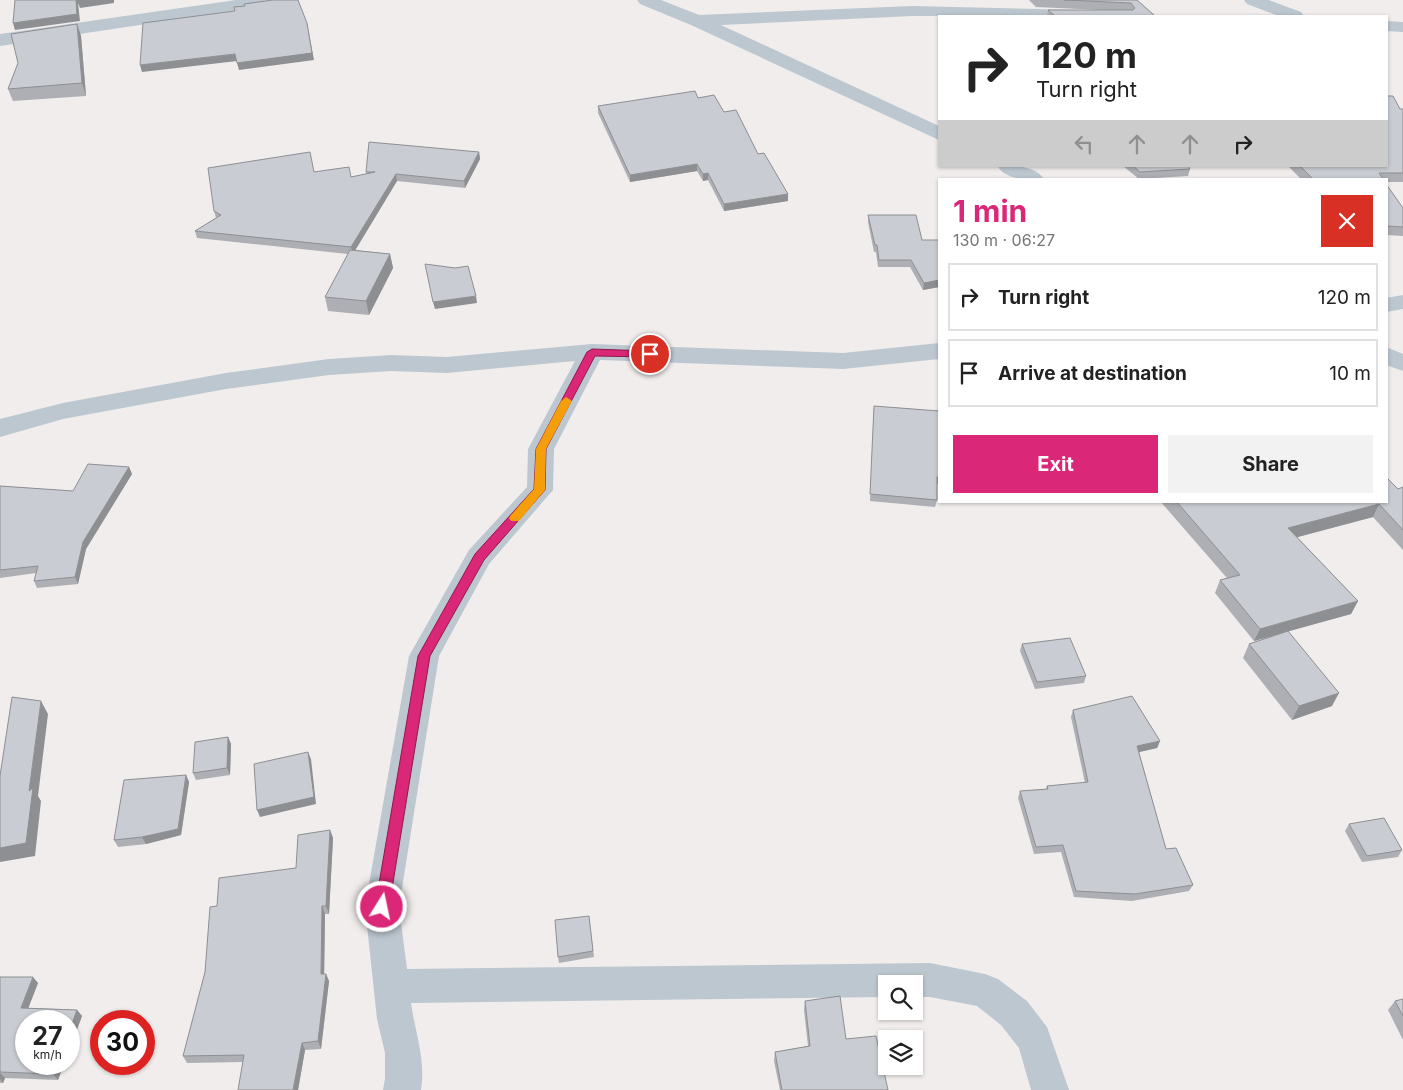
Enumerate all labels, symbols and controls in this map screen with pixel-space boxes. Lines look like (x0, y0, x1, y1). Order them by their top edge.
text: 120 m (1036, 34, 1137, 76)
icon: right (953, 35, 1018, 100)
text: Turn right (1036, 76, 1137, 102)
icon: left (1070, 130, 1098, 158)
icon: ahead (1123, 130, 1151, 158)
icon: ahead (1176, 130, 1204, 158)
icon: right (1229, 130, 1257, 158)
text: 1 min (953, 193, 1027, 229)
button: close (1321, 195, 1373, 247)
text: 130 m · 06:27 (953, 230, 1055, 250)
icon: right (955, 283, 983, 311)
text: Turn right (998, 286, 1089, 309)
text: 120 m (1318, 286, 1371, 309)
pin (629, 333, 671, 375)
icon: arrive (636, 340, 664, 368)
icon: arrive (955, 359, 983, 387)
text: Arrive at destination (998, 362, 1187, 385)
text: 10 m (1329, 362, 1371, 385)
button: Exit (953, 435, 1158, 493)
button: Share (1168, 435, 1373, 493)
position arrow (355, 880, 407, 932)
map controls (878, 975, 923, 1075)
button: search (878, 975, 923, 1020)
speed limit sign: 30 (90, 1010, 155, 1075)
text: 27 (32, 1021, 63, 1051)
button: layers (878, 1030, 923, 1075)
text: km/h (33, 1047, 62, 1062)

